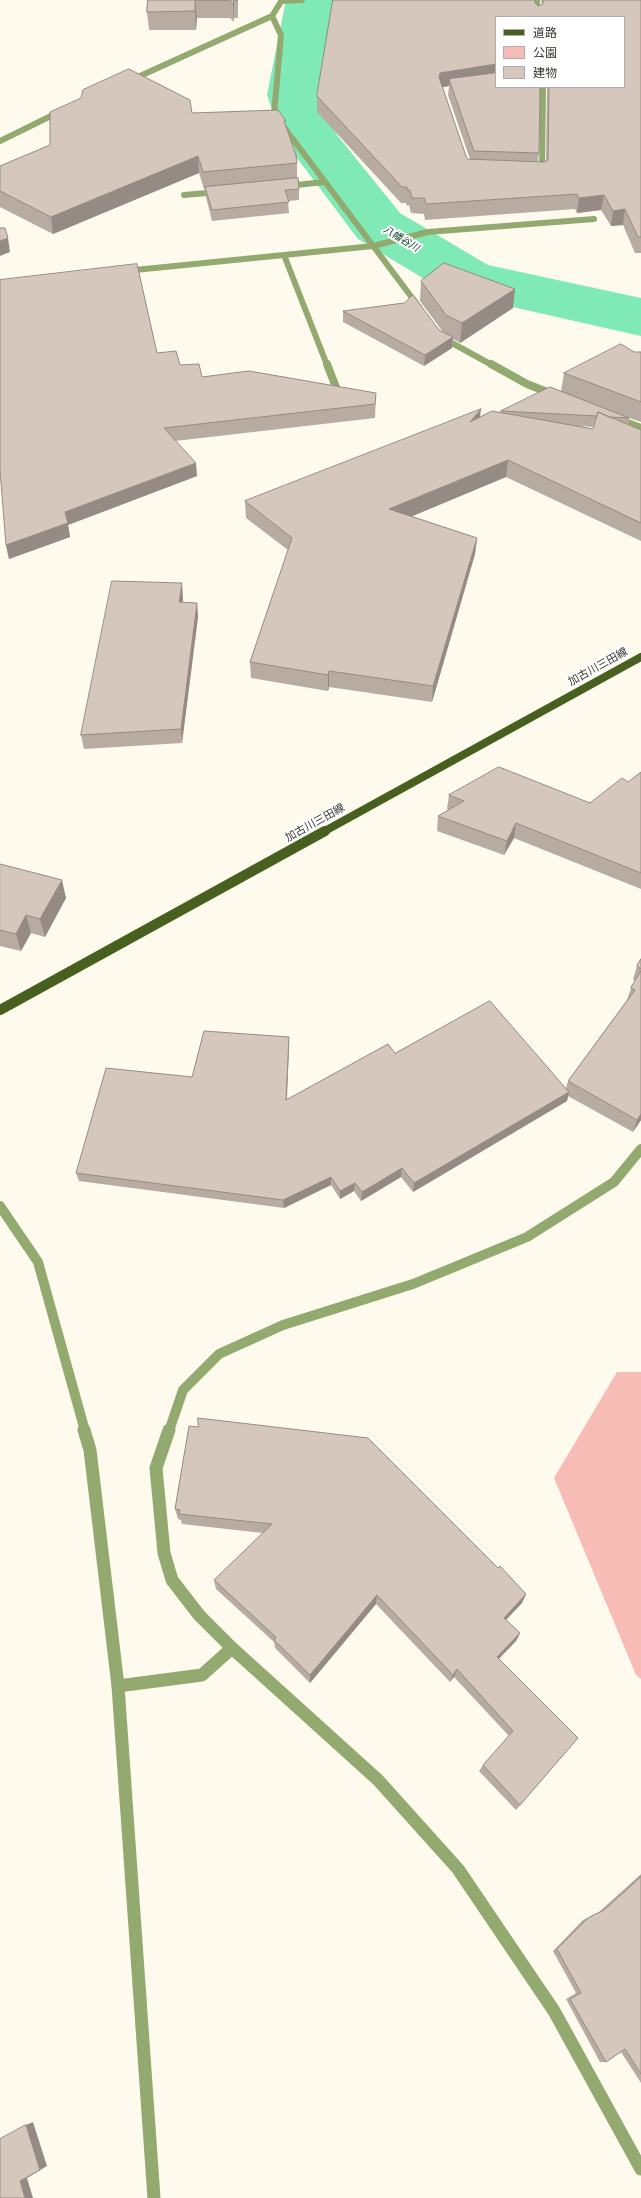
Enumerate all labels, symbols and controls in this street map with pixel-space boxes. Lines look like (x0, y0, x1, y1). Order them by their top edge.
legend (495, 16, 625, 88)
text: 道路 (533, 24, 557, 41)
text: 公園 (533, 44, 557, 61)
text: 建物 (533, 64, 557, 81)
water label: 八幡谷川 (381, 224, 421, 254)
street label: 加古川三田線 (566, 645, 630, 689)
street label: 加古川三田線 (283, 801, 347, 845)

